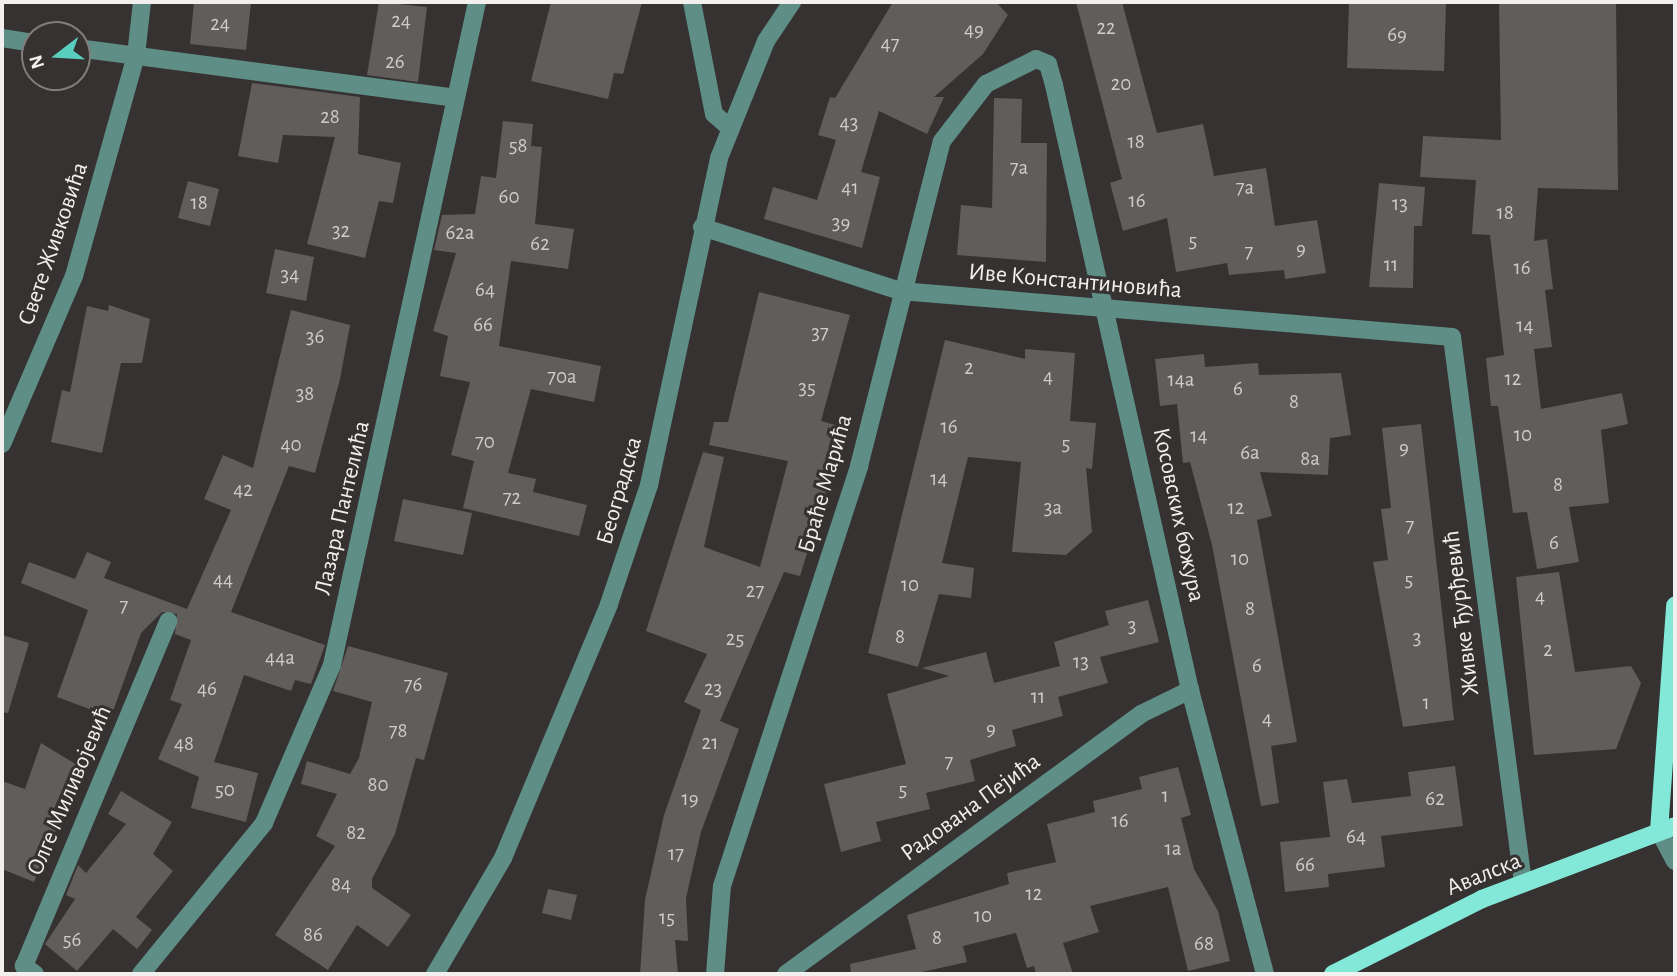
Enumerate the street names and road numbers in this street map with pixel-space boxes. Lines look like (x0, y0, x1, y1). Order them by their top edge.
street label: Свете Живковића (13, 159, 95, 329)
street label: Иве Константиновића (967, 258, 1183, 306)
street label: Браће Марића (792, 411, 860, 557)
street label: Лазара Пантелића (309, 418, 377, 598)
street label: Косовских божура (1145, 425, 1211, 605)
street label: Београдска (591, 434, 649, 548)
street label: Живке Ђурђевић (1438, 529, 1486, 697)
street label: Олге Миливојевић (21, 702, 119, 880)
street label: Радована Пејића (896, 748, 1046, 868)
street label: Авалска (1442, 847, 1526, 903)

